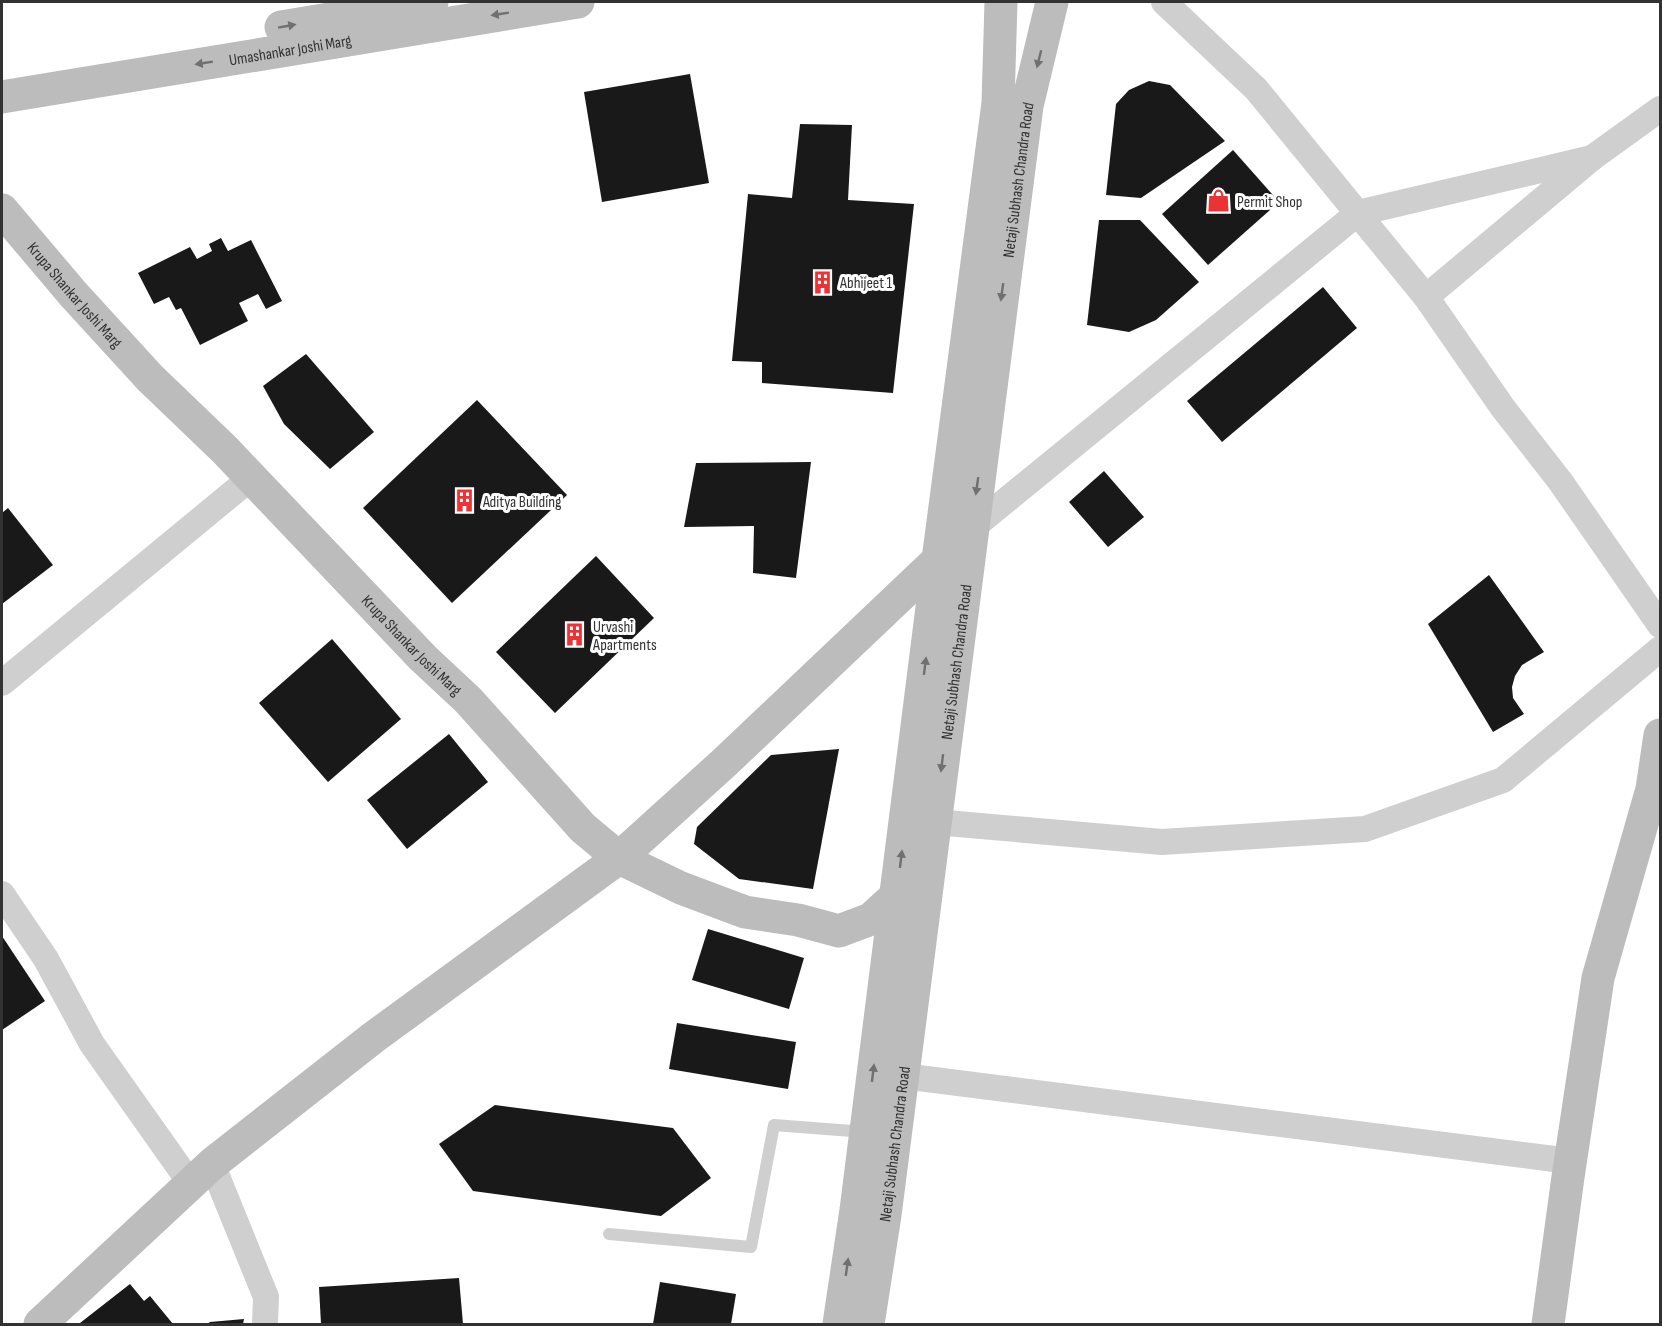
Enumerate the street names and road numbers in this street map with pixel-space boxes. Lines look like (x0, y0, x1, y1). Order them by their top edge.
street label: Umashankar Joshi Marg (228, 32, 353, 70)
street label: Netaji Subhash Chandra Road (1000, 100, 1039, 259)
street label: Krupa Shankar Joshi Marg (23, 239, 126, 352)
street label: Netaji Subhash Chandra Road (938, 583, 977, 741)
street label: Krupa Shankar Joshi Marg (357, 591, 465, 700)
street label: Netaji Subhash Chandra Road (876, 1065, 915, 1223)

